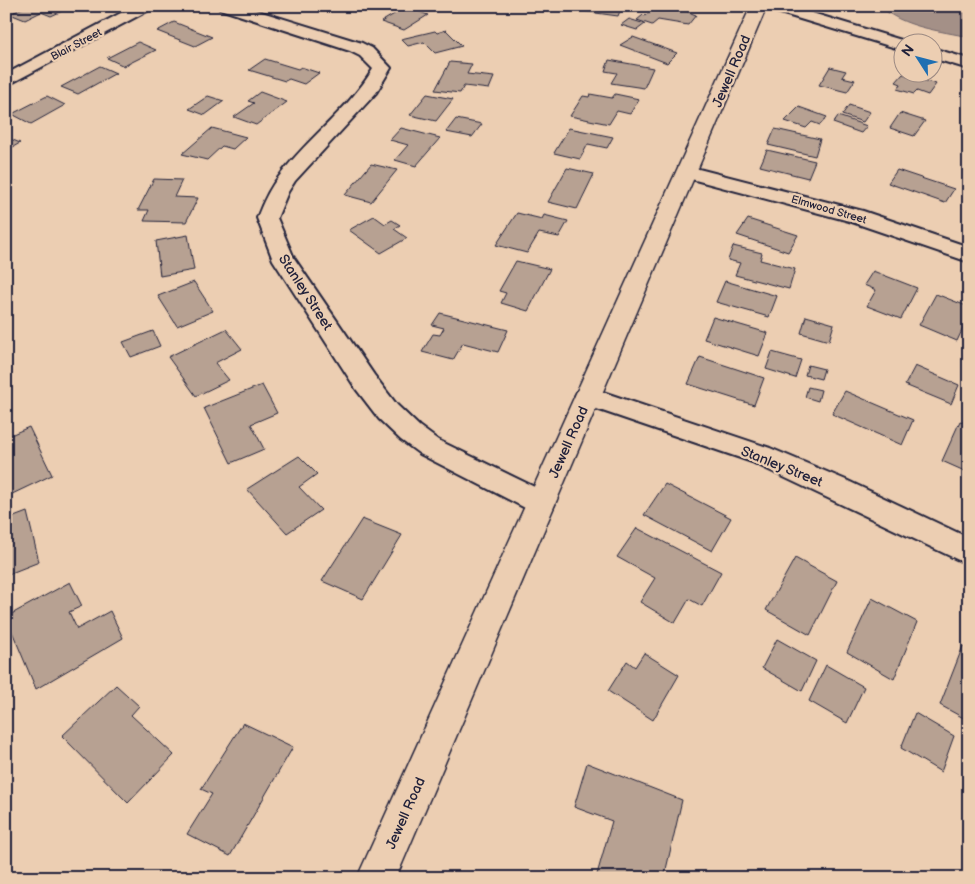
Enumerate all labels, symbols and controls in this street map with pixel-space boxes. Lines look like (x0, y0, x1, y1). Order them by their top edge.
street label: Blair Street (49, 25, 104, 63)
north arrow (892, 32, 942, 82)
street label: Jewell Road (709, 33, 754, 110)
text: N (898, 41, 918, 60)
street label: Elmwood Street (790, 193, 869, 227)
street label: Stanley Street (275, 251, 337, 334)
street label: Jewell Road (545, 404, 592, 481)
street label: Stanley Street (738, 442, 826, 491)
street label: Jewell Road (382, 775, 429, 852)

